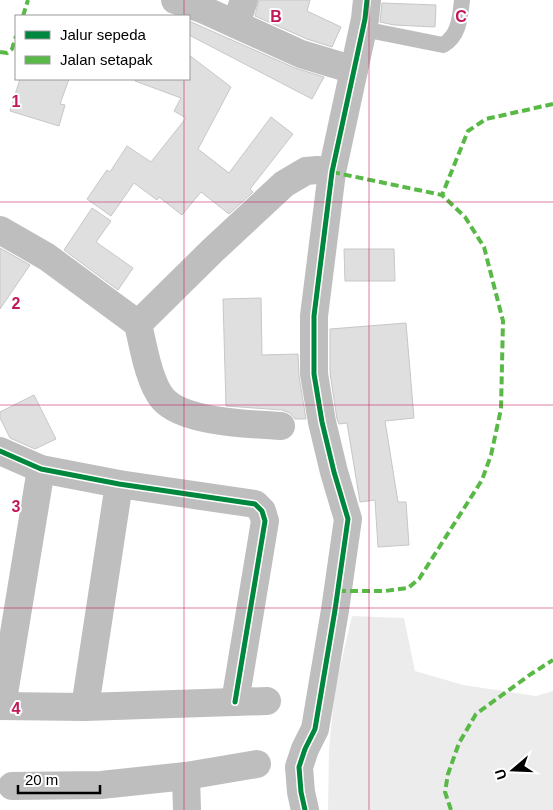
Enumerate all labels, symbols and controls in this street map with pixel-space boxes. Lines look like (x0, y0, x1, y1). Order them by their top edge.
text: B (270, 8, 282, 25)
text: C (455, 8, 467, 25)
legend (15, 15, 190, 80)
text: Jalur sepeda (60, 26, 147, 43)
text: Jalan setapak (60, 51, 153, 68)
text: 1 (12, 93, 21, 110)
text: 2 (12, 295, 21, 312)
text: 3 (12, 498, 21, 515)
text: 4 (12, 700, 21, 717)
north arrow (488, 745, 538, 795)
scale bar (18, 762, 100, 794)
text: U (491, 767, 510, 782)
text: 20 m (25, 771, 58, 788)

